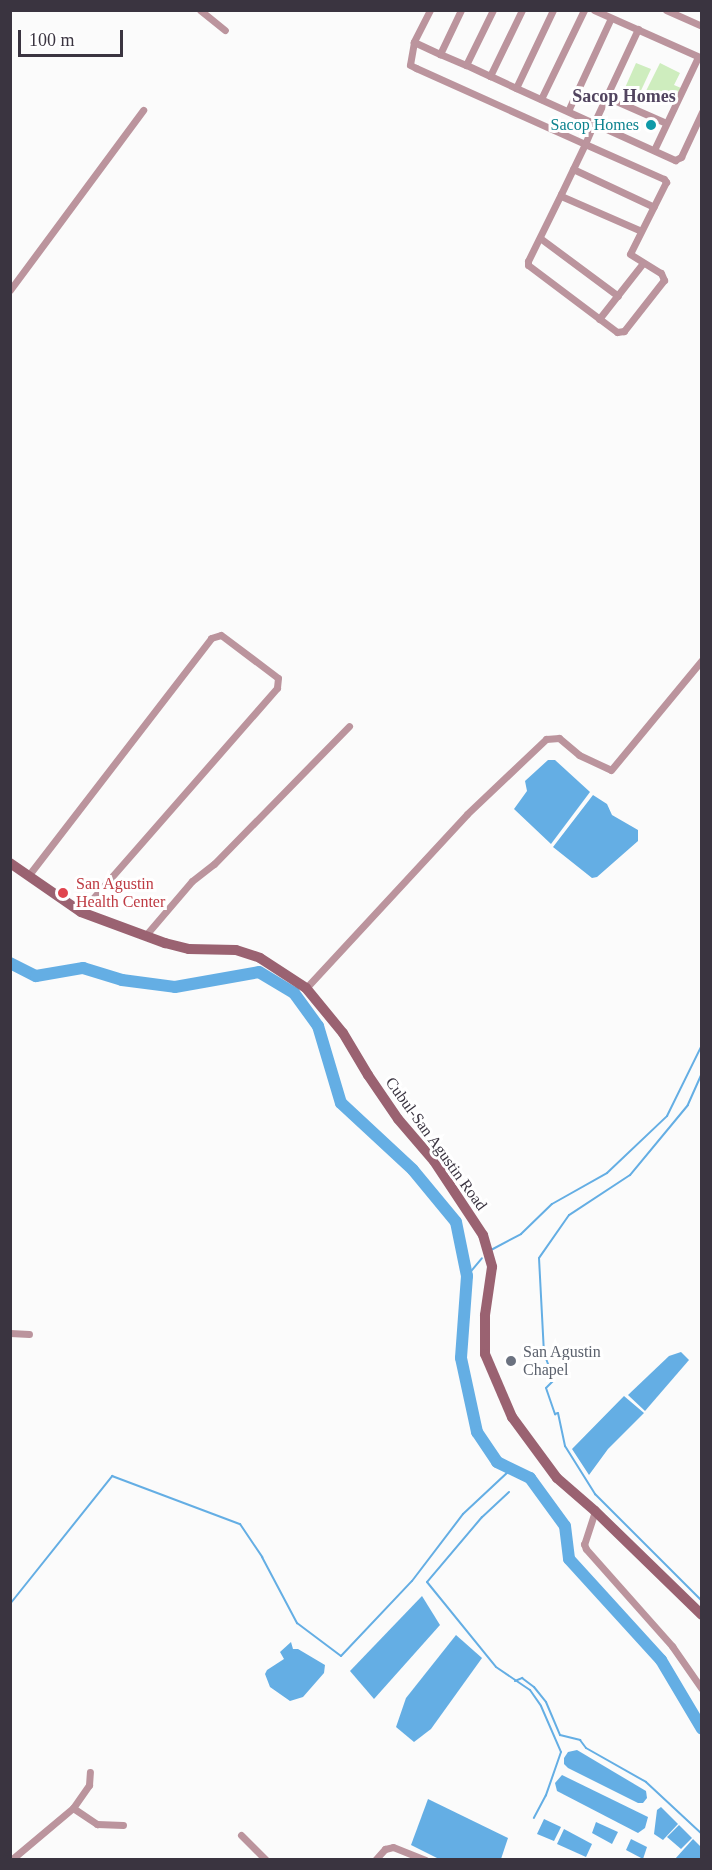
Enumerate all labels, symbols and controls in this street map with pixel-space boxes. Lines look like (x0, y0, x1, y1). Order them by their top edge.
scale bar (21, 18, 126, 56)
text: 100 m (29, 30, 75, 50)
district label: Sacop Homes (572, 85, 676, 107)
place label: Sacop Homes (551, 115, 639, 135)
marker: Sacop Homes (644, 118, 658, 132)
place label: San Agustin Health Center (76, 874, 165, 912)
marker: San Agustin Health Center (54, 884, 72, 902)
street label: Cubul-San Agustin Road (381, 1073, 491, 1215)
place label: San Agustin Chapel (523, 1342, 602, 1380)
marker: San Agustin Chapel (504, 1354, 518, 1368)

